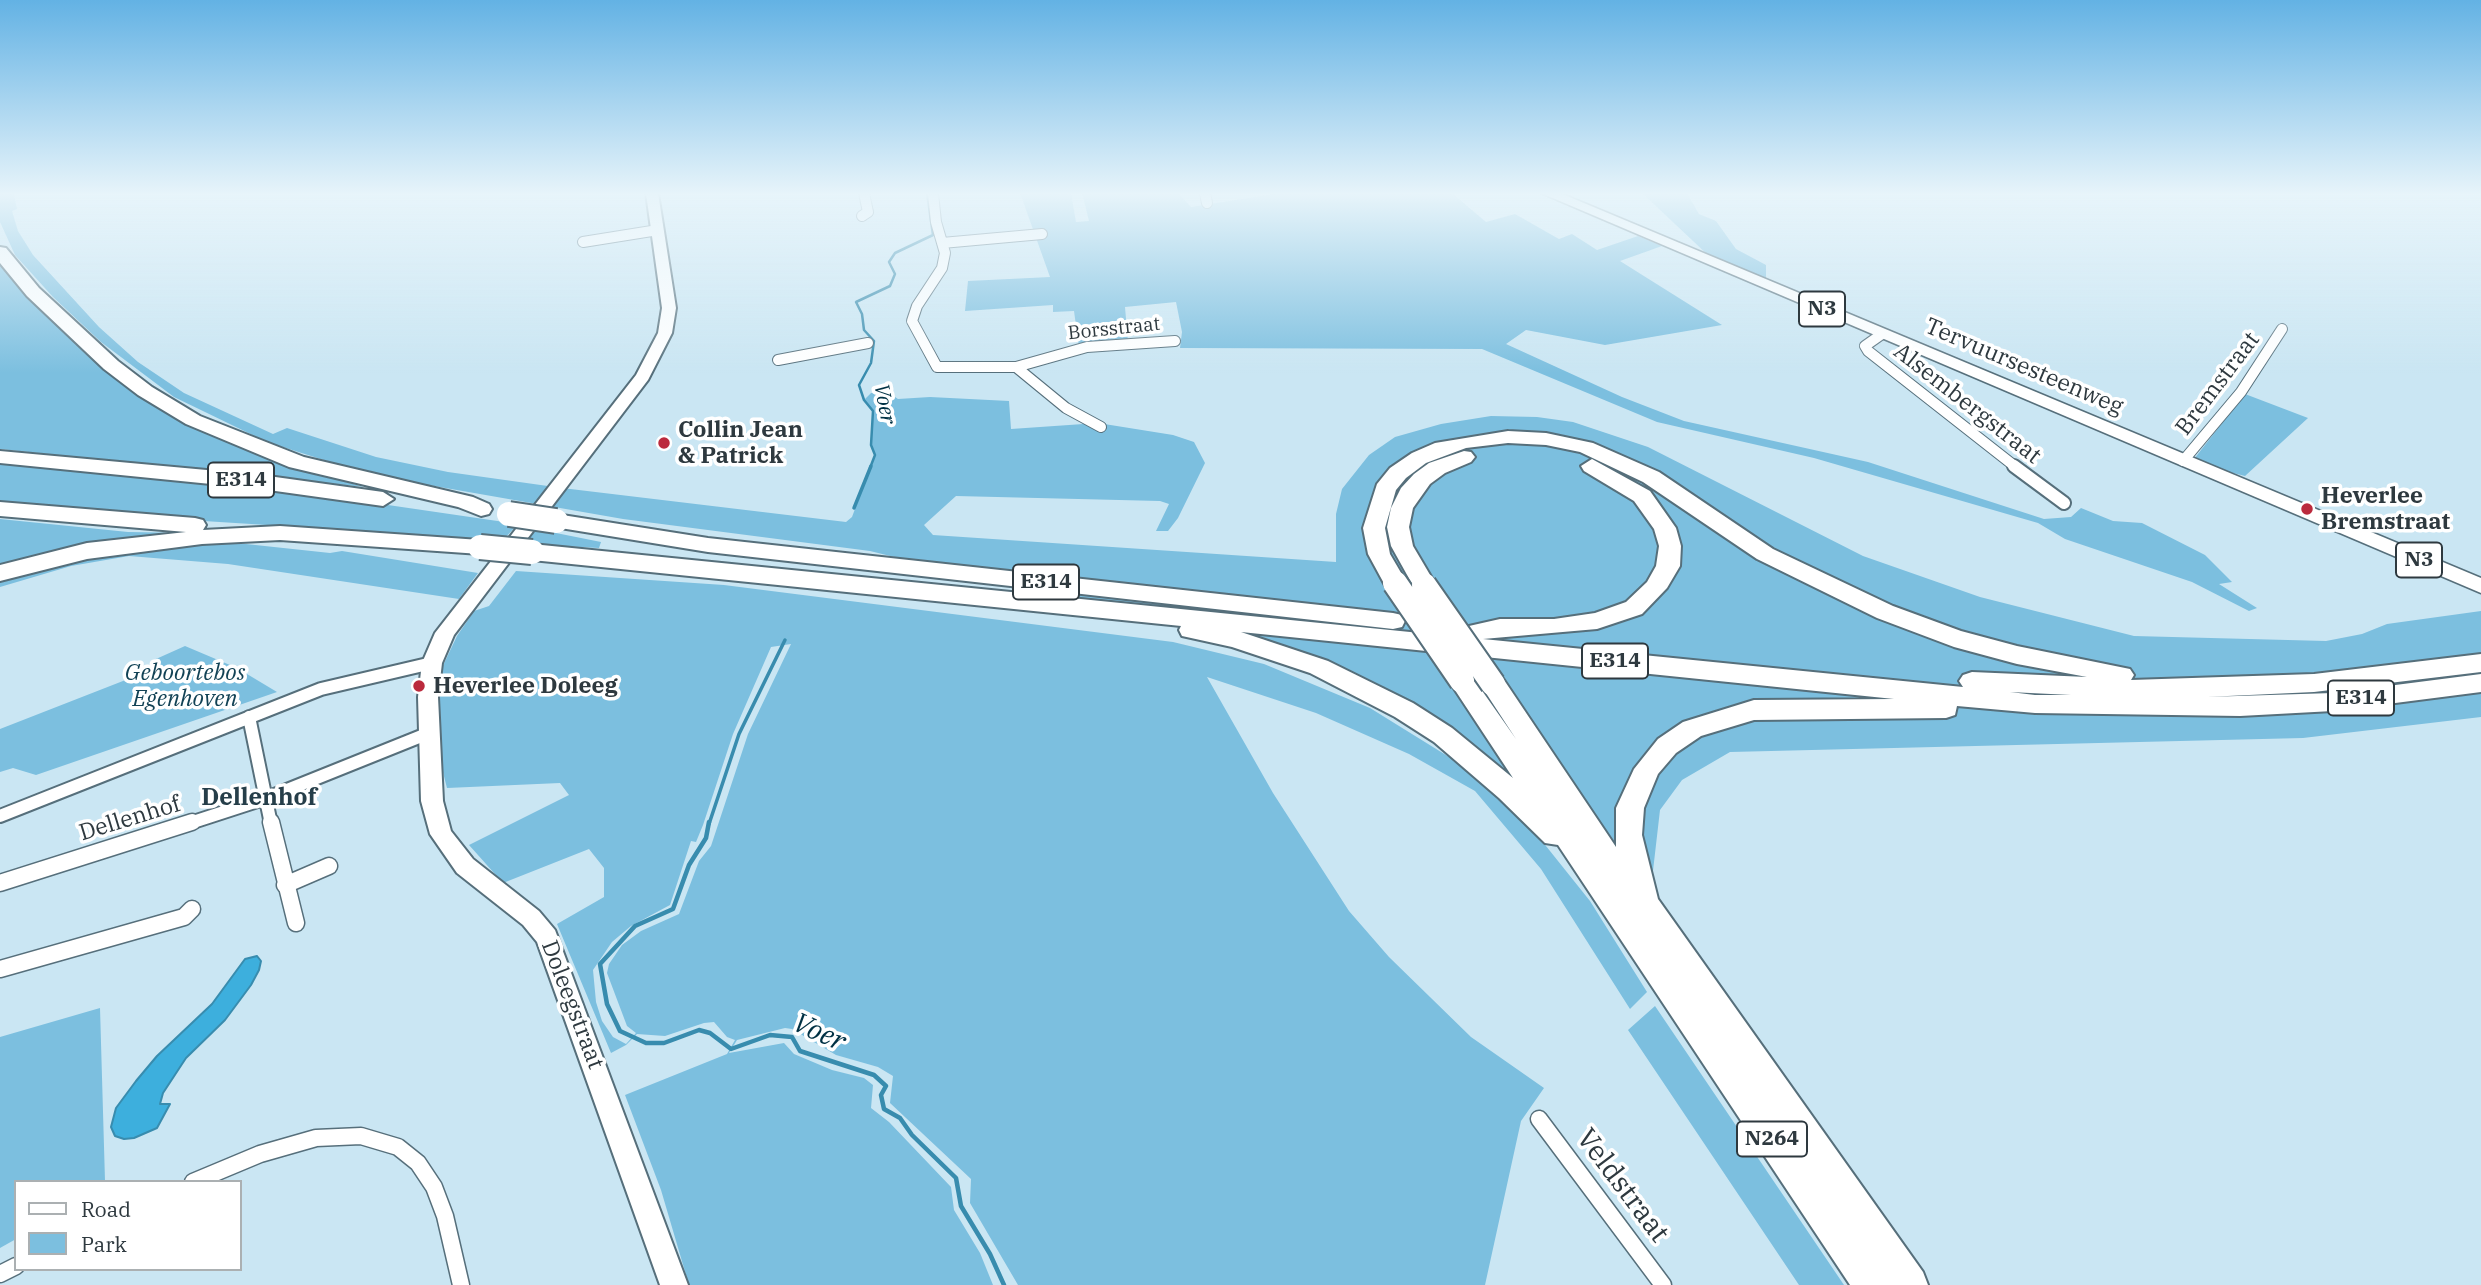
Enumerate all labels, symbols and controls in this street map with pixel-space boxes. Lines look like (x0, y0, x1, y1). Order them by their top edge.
road number: N3 (1799, 292, 1845, 326)
street label: Borsstraat (1067, 313, 1161, 345)
street label: Tervuursesteenweg (1921, 313, 2127, 421)
street label: Bremstraat (2170, 327, 2266, 441)
street label: Alsembergstraat (1888, 338, 2046, 470)
water label: Voer (868, 382, 900, 426)
place label: Collin Jean & Patrick (678, 416, 803, 470)
marker: Collin Jean & Patrick (656, 435, 672, 451)
road number: E314 (208, 462, 274, 498)
place label: Heverlee Bremstraat (2321, 482, 2450, 536)
marker: Heverlee Bremstraat (2299, 501, 2315, 517)
road number: N3 (2396, 542, 2442, 578)
road number: E314 (1013, 564, 1079, 600)
road number: E314 (1582, 644, 1648, 678)
park label: Geboortebos Egenhoven (125, 659, 245, 713)
place label: Heverlee Doleeg (433, 672, 618, 700)
marker: Heverlee Doleeg (411, 678, 427, 694)
road number: E314 (2328, 680, 2394, 716)
district label: Dellenhof (201, 784, 317, 812)
street label: Dellenhof (76, 791, 184, 847)
street label: Doleegstraat (535, 937, 609, 1073)
water label: Voer (787, 1007, 851, 1059)
road number: N264 (1737, 1122, 1807, 1156)
street label: Veldstraat (1568, 1123, 1676, 1249)
legend (14, 1180, 242, 1271)
text: Road (81, 1195, 131, 1223)
text: Park (81, 1230, 127, 1258)

